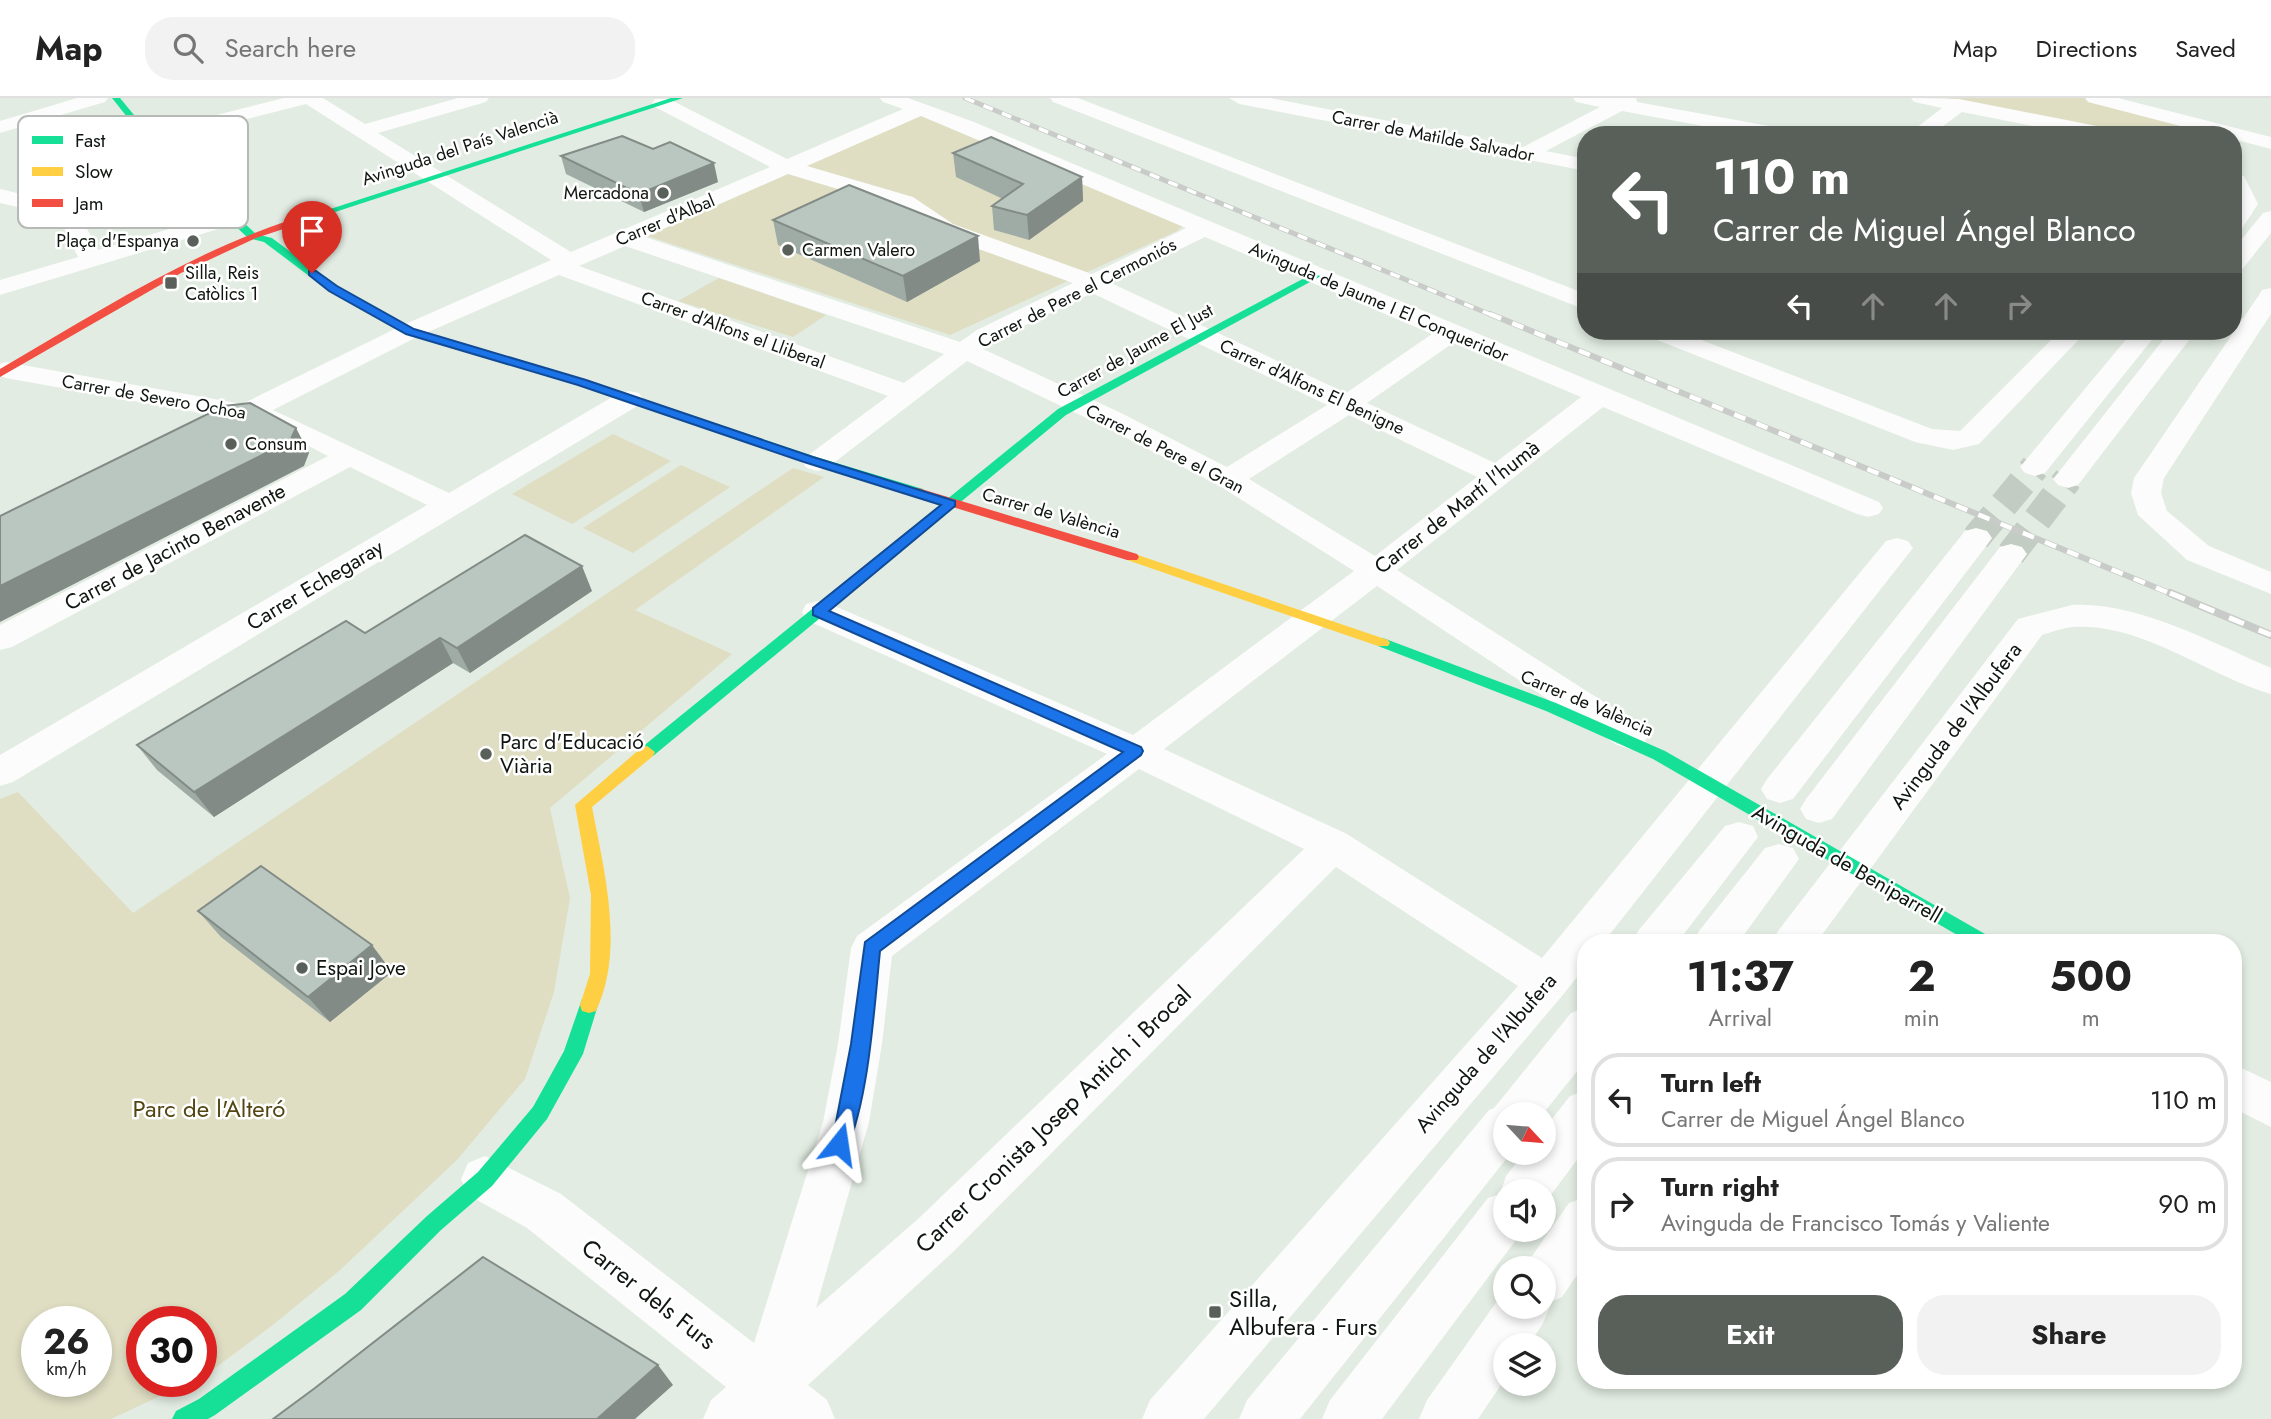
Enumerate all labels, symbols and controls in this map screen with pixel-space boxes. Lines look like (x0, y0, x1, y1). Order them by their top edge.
search box (145, 17, 635, 80)
text: Map (35, 25, 103, 72)
icon: search (169, 29, 207, 67)
text: Search here (225, 29, 356, 67)
text: Map (1953, 31, 1998, 66)
text: Directions (2036, 31, 2137, 66)
text: Saved (2175, 31, 2236, 66)
street label: Avinguda del País Valencià (358, 104, 562, 192)
street label: Carrer de Matilde Salvador (1330, 104, 1537, 169)
legend (18, 116, 248, 228)
text: Fast (75, 127, 106, 154)
text: 110 m (1713, 142, 1850, 212)
icon: left (1598, 154, 1689, 245)
text: Slow (75, 158, 113, 185)
place label: Mercadona (564, 180, 649, 206)
marker: Mercadona (655, 185, 671, 201)
street label: Carrer d'Albal (611, 187, 719, 253)
text: Jam (72, 190, 104, 217)
pin (282, 201, 342, 273)
text: Carrer de Miguel Ángel Blanco (1713, 207, 2136, 253)
icon: arrive (293, 212, 331, 250)
place label: Plaça d'Espanya (56, 228, 179, 254)
street label: Carrer de Pere el Cermoniós (973, 232, 1181, 354)
marker: Plaça d'Espanya (185, 233, 201, 249)
street label: Avinguda de Jaume I El Conqueridor (1245, 235, 1514, 369)
place label: Carmen Valero (802, 237, 915, 263)
marker: Carmen Valero (780, 242, 796, 258)
place label: Silla, Reis Catòlics 1 (185, 260, 259, 307)
marker: Silla, Reis Catòlics 1 (163, 275, 179, 291)
street label: Carrer d'Alfons el Lliberal (637, 285, 829, 375)
icon: left (1781, 287, 1819, 325)
icon: ahead (1854, 287, 1892, 325)
icon: ahead (1927, 287, 1965, 325)
icon: right (2000, 287, 2038, 325)
street label: Carrer de Jaume El Just (1052, 297, 1218, 405)
street label: Carrer d'Alfons El Benigne (1215, 333, 1409, 441)
street label: Carrer de Severo Ochoa (60, 368, 248, 426)
street label: Carrer de Pere el Gran (1081, 398, 1249, 500)
place label: Consum (245, 431, 307, 457)
street label: Carrer de Martí l'humà (1368, 433, 1546, 581)
marker: Consum (223, 436, 239, 452)
street label: Carrer de Jacinto Benavente (59, 476, 291, 618)
street label: Carrer de València (979, 481, 1123, 545)
street label: Carrer Echegaray (241, 532, 390, 638)
street label: Avinguda de l'Albufera (1883, 636, 2029, 816)
street label: Carrer de València (1516, 663, 1658, 743)
place label: Parc d'Educació Viària (500, 727, 644, 781)
marker: Parc d'Educació Viària (478, 746, 494, 762)
street label: Avinguda de Beniparrell (1747, 797, 1947, 931)
text: 11:37 (1687, 946, 1794, 1007)
text: 2 (1908, 946, 1935, 1007)
text: 500 (2049, 946, 2132, 1007)
place label: Espai Jove (316, 953, 406, 983)
marker: Espai Jove (294, 960, 310, 976)
street label: Avinguda de l'Albufera (1408, 967, 1564, 1139)
street label: Carrer Cronista Josep Antich i Brocal (907, 977, 1199, 1261)
text: Arrival (1709, 1001, 1772, 1035)
text: min (1904, 1001, 1940, 1035)
text: m (2082, 1001, 2100, 1035)
text: Turn left (1661, 1064, 1761, 1102)
icon: left (1602, 1081, 1640, 1119)
text: 110 m (2150, 1081, 2217, 1119)
park label: Parc de l'Alteró (133, 1091, 285, 1126)
north arrow (1493, 1102, 1556, 1166)
map controls (1493, 1102, 1556, 1396)
text: Carrer de Miguel Ángel Blanco (1661, 1102, 1965, 1136)
position arrow (802, 1107, 876, 1181)
text: Turn right (1661, 1168, 1779, 1206)
button: sound (1493, 1179, 1556, 1242)
icon: right (1602, 1185, 1640, 1223)
text: 90 m (2158, 1185, 2217, 1223)
text: Avinguda de Francisco Tomás y Valiente (1661, 1206, 2050, 1240)
street label: Carrer dels Furs (574, 1230, 724, 1358)
button: search (1493, 1256, 1556, 1319)
place label: Silla, Albufera - Furs (1229, 1281, 1377, 1344)
button: Exit (1598, 1295, 1903, 1375)
button: Share (1917, 1295, 2221, 1375)
marker: Silla, Albufera - Furs (1207, 1304, 1223, 1320)
speed limit sign: 30 (126, 1306, 217, 1397)
text: 26 (43, 1317, 90, 1367)
button: layers (1493, 1333, 1556, 1396)
text: km/h (46, 1356, 87, 1382)

